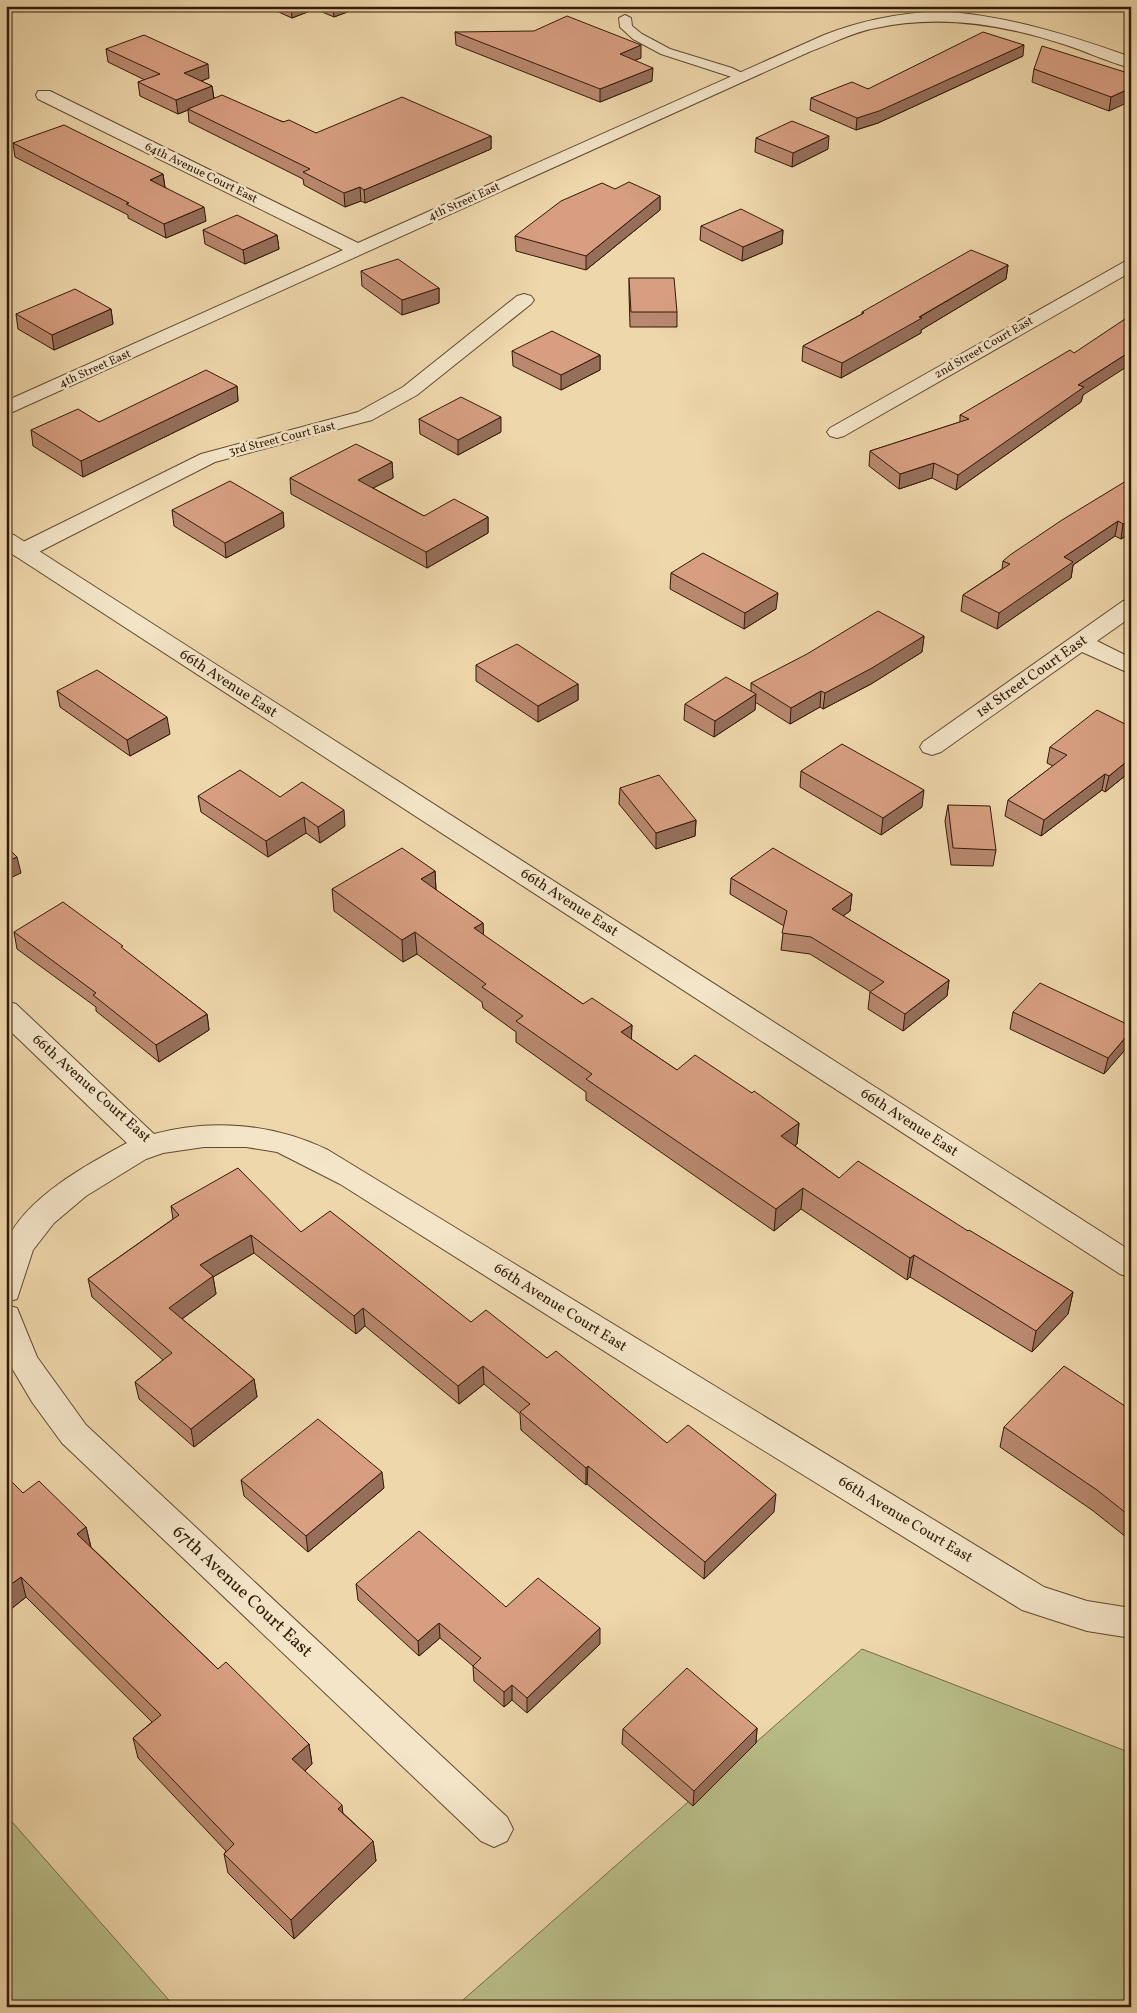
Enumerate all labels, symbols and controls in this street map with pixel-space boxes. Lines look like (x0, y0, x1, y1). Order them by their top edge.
street label: 64th Avenue Court East (142, 139, 260, 207)
street label: 4th Street East (425, 179, 503, 225)
street label: 2nd Street Court East (932, 313, 1036, 383)
street label: 4th Street East (56, 346, 134, 392)
street label: 3rd Street Court East (227, 418, 337, 460)
street label: 1st Street Court East (972, 631, 1092, 723)
street label: 66th Avenue East (175, 645, 281, 723)
street label: 66th Avenue East (516, 864, 622, 942)
street label: 66th Avenue Court East (27, 1030, 155, 1148)
street label: 66th Avenue East (856, 1084, 962, 1162)
street label: 66th Avenue Court East (489, 1258, 631, 1358)
street label: 66th Avenue Court East (834, 1471, 976, 1569)
street label: 67th Avenue Court East (166, 1520, 318, 1664)

